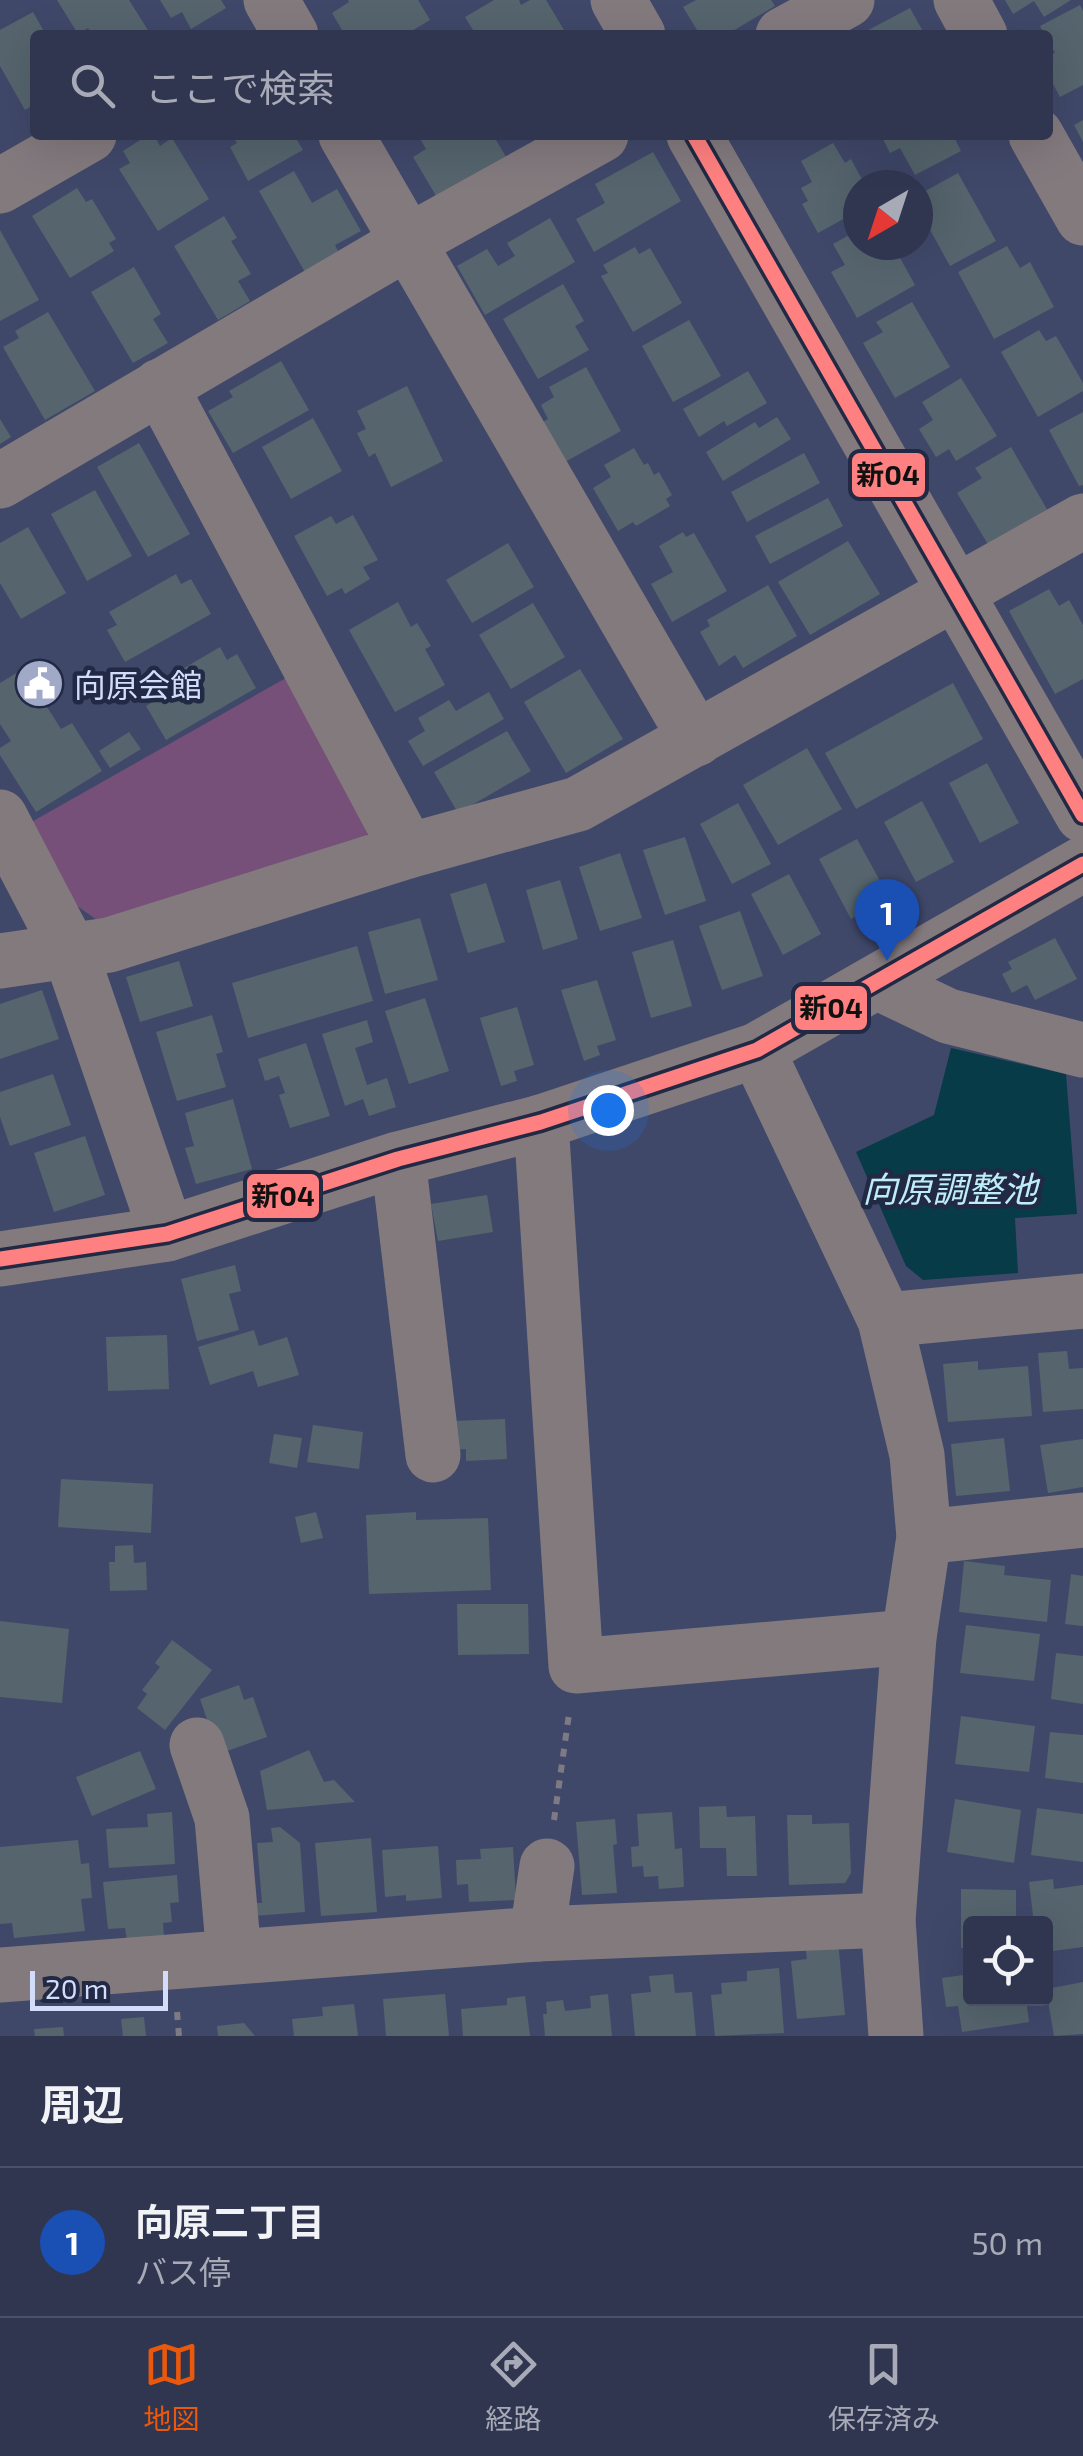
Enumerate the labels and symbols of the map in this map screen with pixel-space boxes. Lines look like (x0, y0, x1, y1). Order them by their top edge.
north arrow (843, 170, 933, 260)
line badge: 新04 (850, 451, 927, 499)
text: 新04 (856, 457, 920, 491)
public building icon: 向原会館 (13, 658, 65, 710)
place label: 向原会館 (74, 665, 202, 703)
pin: 1 (854, 878, 920, 961)
line badge: 新04 (793, 984, 869, 1032)
text: 新04 (799, 990, 863, 1024)
your location (583, 1085, 634, 1136)
water label: 向原調整池 (862, 1167, 1040, 1209)
line badge: 新04 (245, 1172, 321, 1220)
text: 新04 (251, 1178, 315, 1212)
scale bar (30, 1966, 168, 2010)

